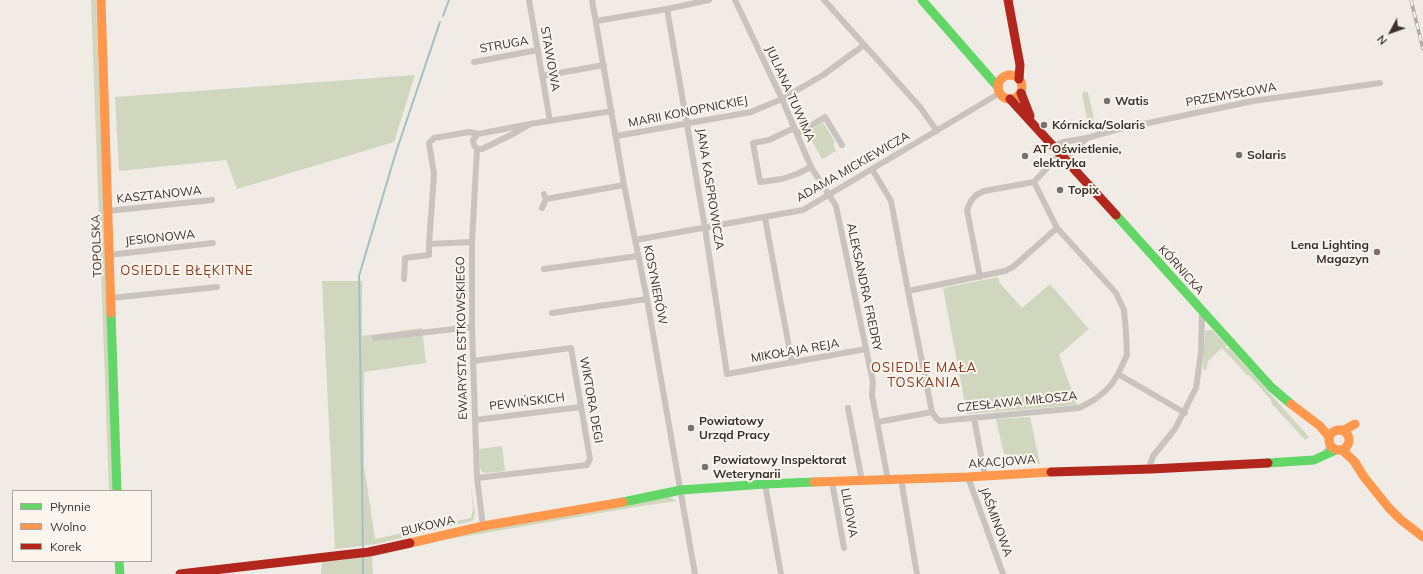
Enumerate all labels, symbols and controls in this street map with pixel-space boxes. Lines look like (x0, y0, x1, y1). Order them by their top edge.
north arrow (1371, 12, 1411, 52)
street label: STAWOWA (537, 25, 563, 93)
text: N (1374, 32, 1390, 48)
street label: STRUGA (479, 34, 529, 56)
street label: JULIANA TUWIMA (762, 44, 818, 144)
street label: PRZEMYSŁOWA (1185, 80, 1277, 110)
street label: MARII KONOPNICKIEJ (627, 93, 749, 131)
place label: Watis (1115, 94, 1149, 108)
marker: Watis (1102, 96, 1112, 106)
place label: Kórnicka/Solaris (1052, 118, 1145, 132)
marker: Kórnicka/Solaris (1039, 120, 1049, 130)
street label: JANA KASPROWICZA (693, 127, 727, 251)
street label: ADAMA MICKIEWICZA (794, 129, 912, 205)
place label: AT Oświetlenie, elektryka (1033, 142, 1122, 170)
place label: Solaris (1247, 148, 1286, 162)
marker: Solaris (1234, 150, 1244, 160)
marker: AT Oświetlenie, elektryka (1020, 151, 1030, 161)
street label: KASZTANOWA (116, 183, 202, 207)
place label: Topix (1068, 183, 1099, 197)
marker: Topix (1055, 185, 1065, 195)
street label: TOPOLSKA (89, 214, 105, 278)
street label: ALEKSANDRA FREDRY (843, 222, 885, 352)
street label: JESIONOWA (124, 227, 196, 249)
place label: Lena Lighting Magazyn (1291, 238, 1369, 266)
street label: KÓRNICKA (1155, 242, 1207, 298)
street label: KOSYNIERÓW (640, 244, 670, 326)
marker: Lena Lighting Magazyn (1372, 247, 1382, 257)
street label: EWARYSTA ESTKOWSKIEGO (453, 256, 471, 420)
district label: OSIEDLE BŁĘKITNE (120, 263, 254, 279)
street label: MIKOŁAJA REJA (750, 336, 840, 366)
street label: WIKTORA DEGI (576, 356, 606, 444)
district label: OSIEDLE MAŁA TOSKANIA (871, 360, 977, 391)
street label: CZESŁAWA MIŁOSZA (956, 389, 1078, 415)
street label: PEWIŃSKICH (489, 390, 565, 414)
place label: Powiatowy Urząd Pracy (699, 414, 770, 442)
marker: Powiatowy Urząd Pracy (686, 423, 696, 433)
street label: AKACJOWA (968, 452, 1036, 472)
place label: Powiatowy Inspektorat Weterynarii (713, 453, 846, 481)
marker: Powiatowy Inspektorat Weterynarii (700, 462, 710, 472)
street label: JAŚMINOWA (977, 485, 1015, 559)
street label: LILIOWA (838, 487, 860, 539)
legend (12, 490, 152, 562)
text: Płynnie (50, 499, 91, 514)
street label: BUKOWA (400, 513, 456, 539)
text: Wolno (50, 519, 86, 534)
text: Korek (50, 539, 81, 554)

